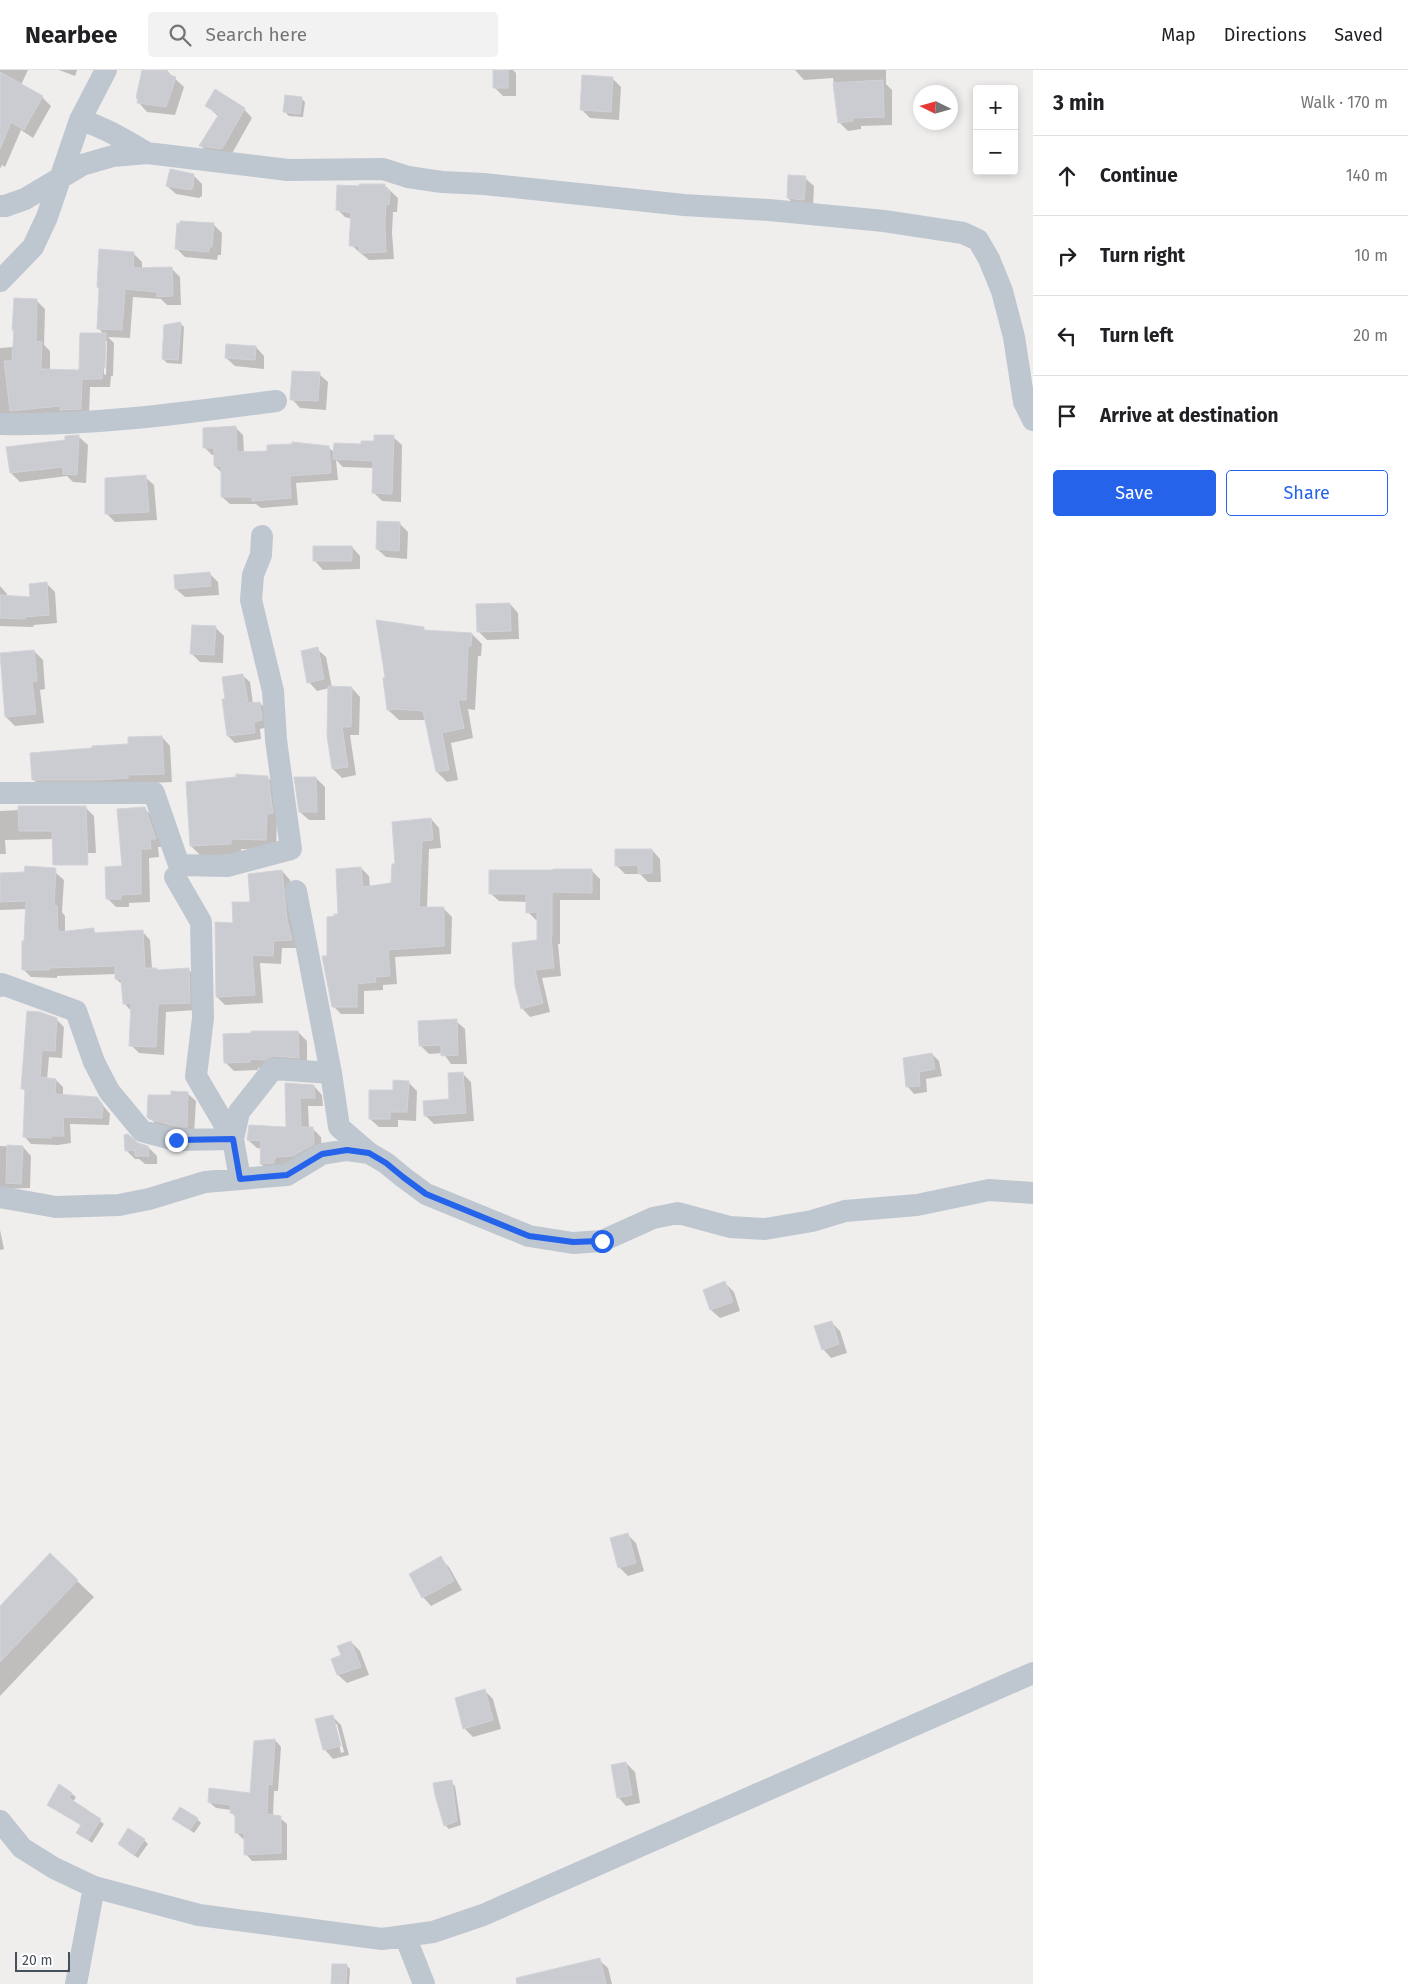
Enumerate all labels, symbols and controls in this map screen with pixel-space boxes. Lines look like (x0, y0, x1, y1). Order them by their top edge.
search box (148, 12, 498, 57)
text: Nearbee (25, 21, 118, 49)
icon: search (166, 21, 194, 49)
text: Search here (206, 23, 307, 46)
text: Map (1161, 24, 1196, 46)
text: Directions (1224, 24, 1306, 46)
text: Saved (1334, 24, 1383, 46)
north arrow (913, 85, 958, 130)
map controls (973, 85, 1018, 175)
button: + (973, 85, 1018, 130)
text: 3 min (1053, 90, 1105, 116)
text: Walk · 170 m (1301, 93, 1388, 112)
button: − (973, 130, 1018, 175)
icon: ahead (1053, 162, 1081, 190)
text: Continue (1100, 164, 1178, 187)
text: 140 m (1346, 166, 1388, 185)
icon: right (1053, 242, 1081, 270)
text: Turn right (1100, 244, 1185, 267)
text: 10 m (1354, 246, 1388, 265)
icon: left (1053, 322, 1081, 350)
text: Turn left (1100, 324, 1174, 347)
text: 20 m (1353, 326, 1388, 345)
icon: arrive (1053, 402, 1081, 430)
text: Arrive at destination (1100, 404, 1279, 427)
button: Save (1053, 470, 1216, 516)
button: Share (1226, 470, 1388, 516)
route end (165, 1129, 188, 1152)
route start (591, 1230, 614, 1253)
scale bar (15, 1949, 70, 1972)
text: 20 m (22, 1952, 52, 1969)

